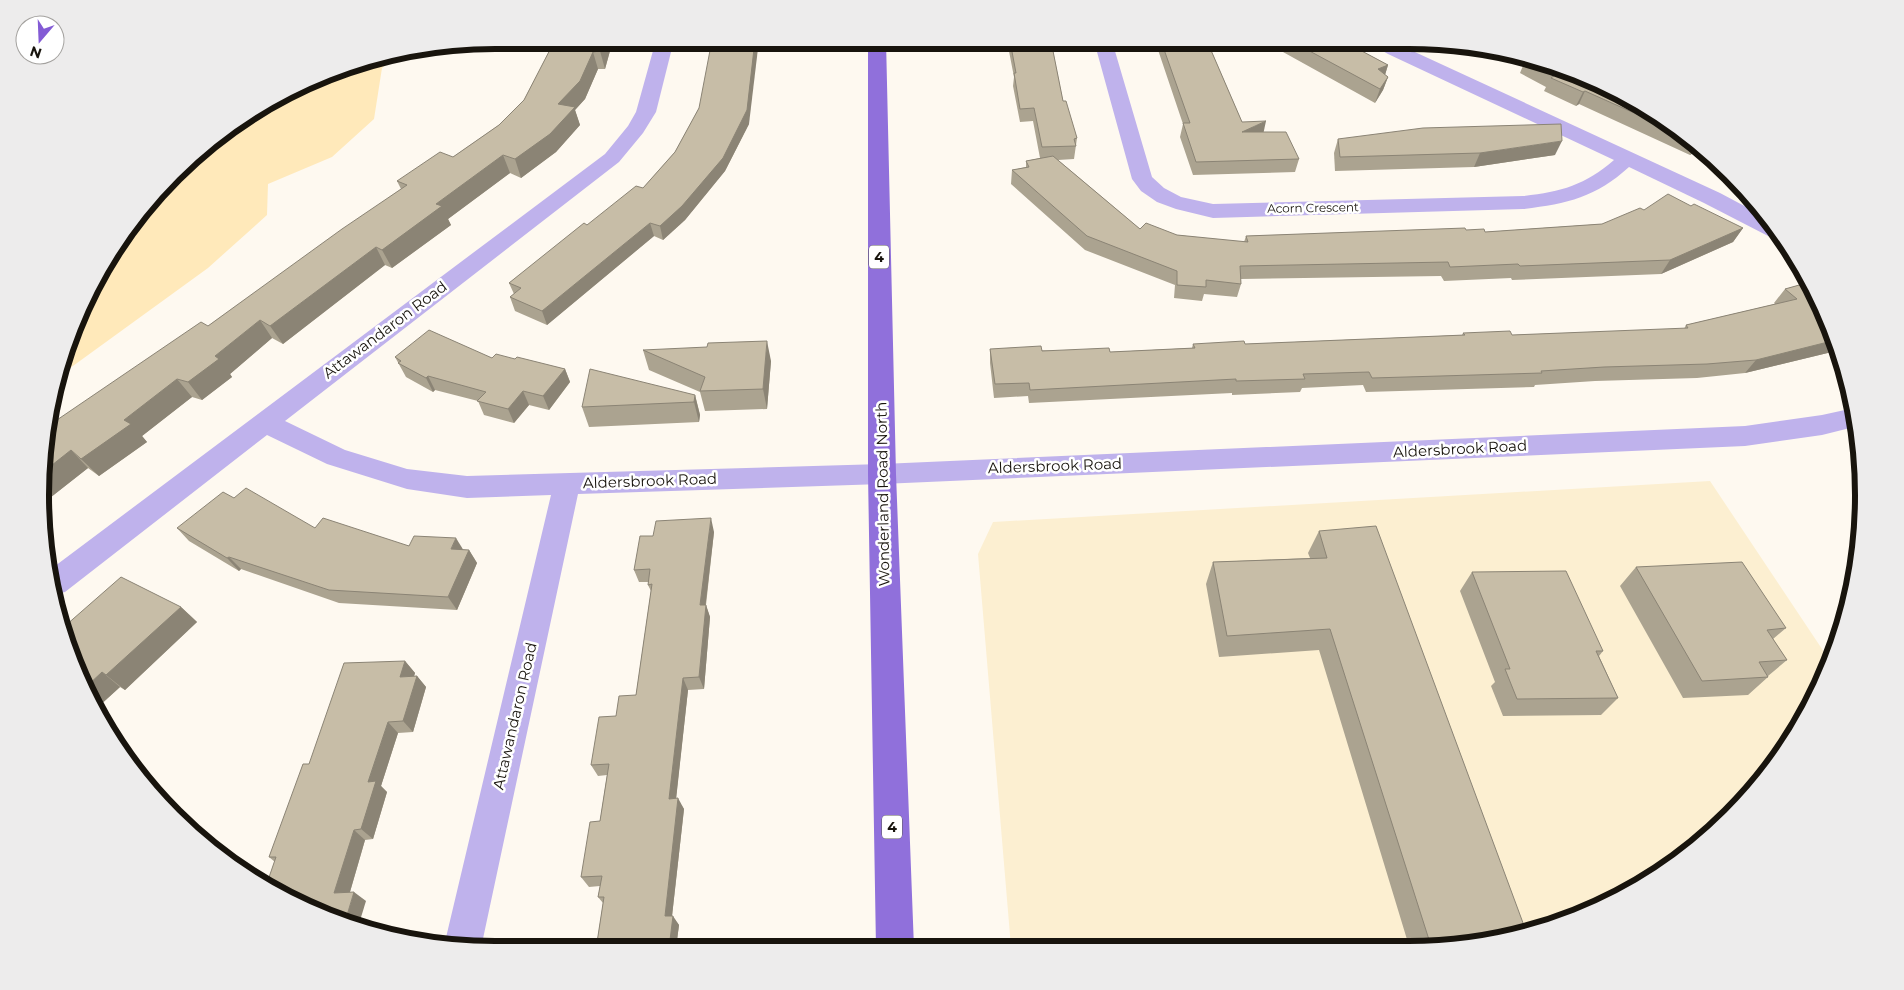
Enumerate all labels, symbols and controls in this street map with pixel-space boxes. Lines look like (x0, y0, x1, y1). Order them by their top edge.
north arrow (15, 15, 65, 65)
text: N (27, 42, 44, 63)
street label: Acorn Crescent (1267, 199, 1359, 216)
road number: 4 (869, 246, 889, 268)
street label: Attawandaron Road (319, 277, 451, 382)
street label: Wonderland Road North (871, 401, 894, 587)
street label: Aldersbrook Road (1392, 436, 1528, 462)
street label: Aldersbrook Road (988, 454, 1122, 477)
street label: Aldersbrook Road (583, 469, 717, 492)
street label: Attawandaron Road (488, 640, 541, 791)
road number: 4 (882, 816, 902, 839)

